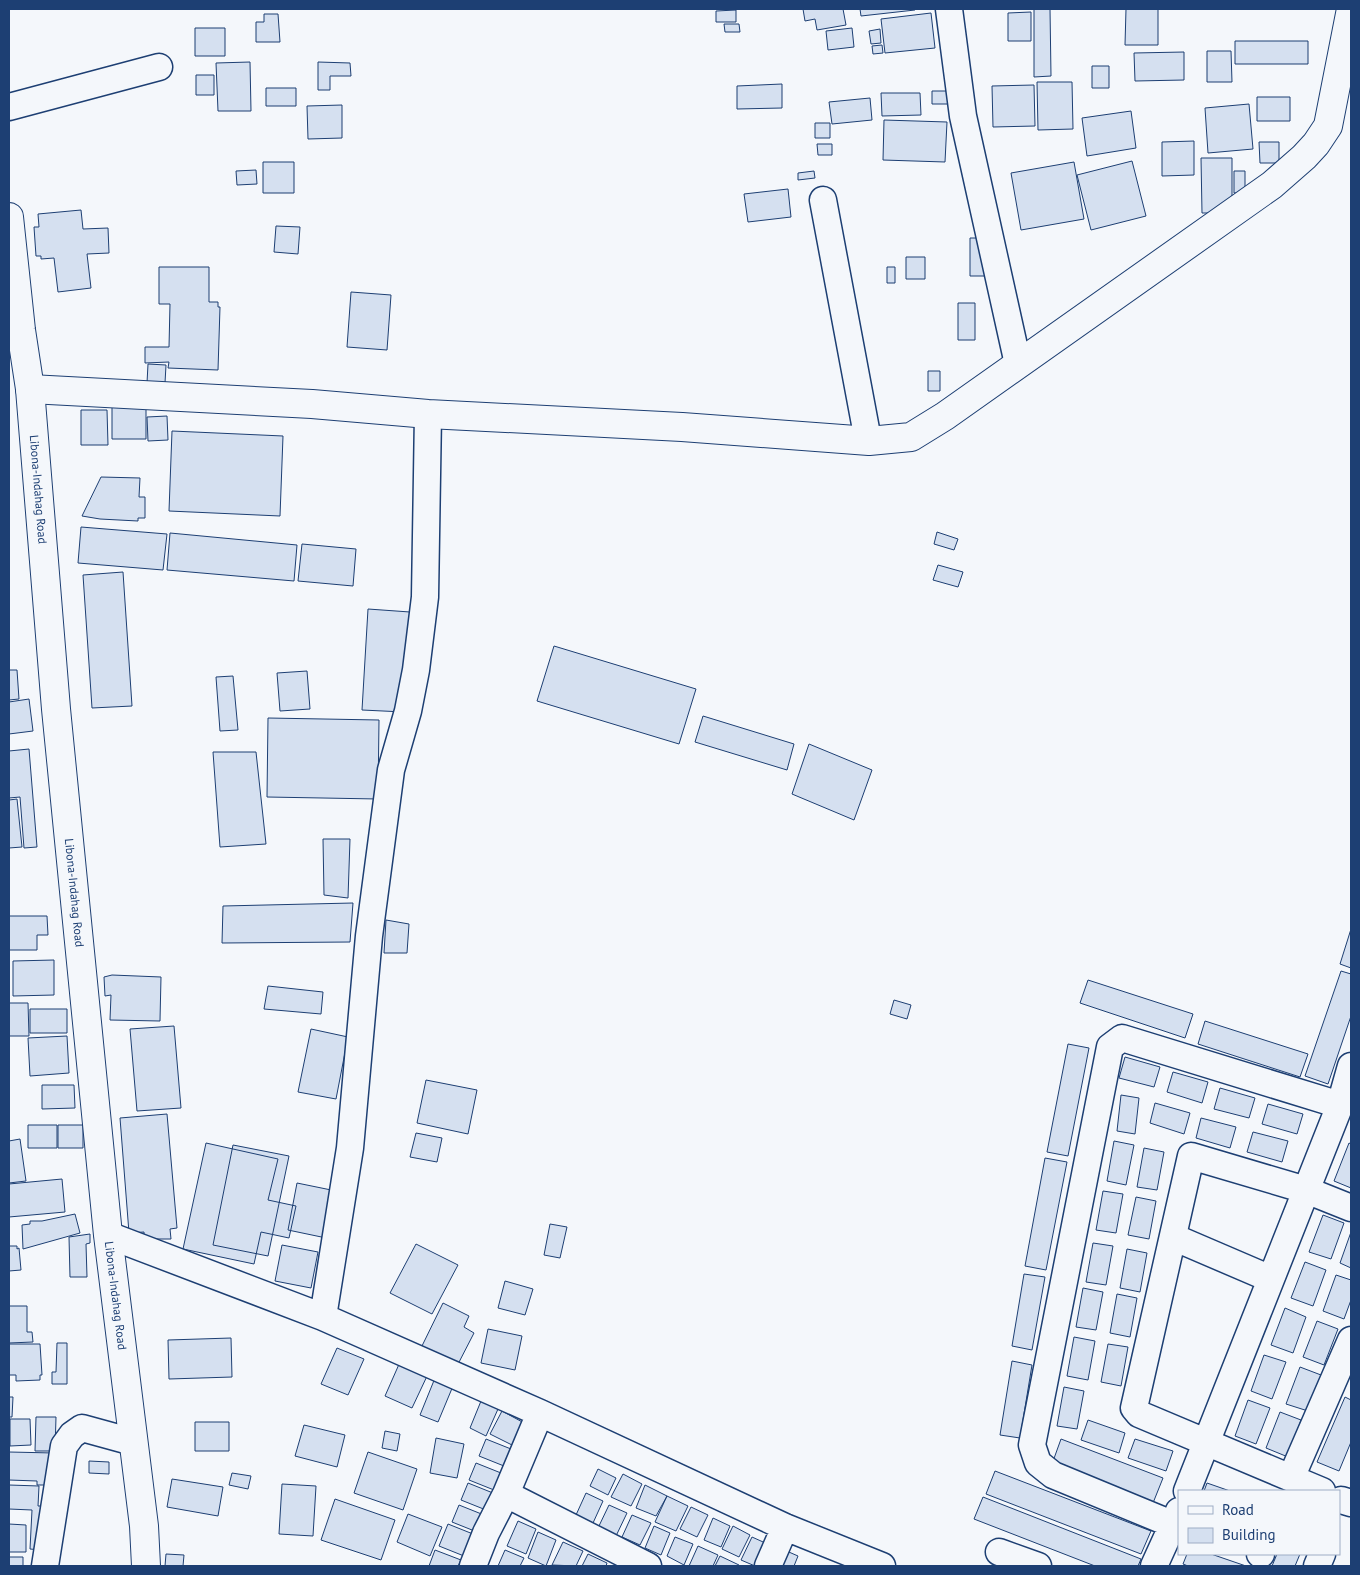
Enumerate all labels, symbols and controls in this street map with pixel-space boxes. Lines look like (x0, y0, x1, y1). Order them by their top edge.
street label: Libona-Indahag Road (27, 434, 51, 544)
street label: Libona-Indahag Road (62, 838, 88, 948)
street label: Libona-Indahag Road (102, 1240, 130, 1351)
legend (1178, 1490, 1340, 1555)
text: Road (1222, 1500, 1254, 1519)
text: Building (1222, 1525, 1276, 1544)

